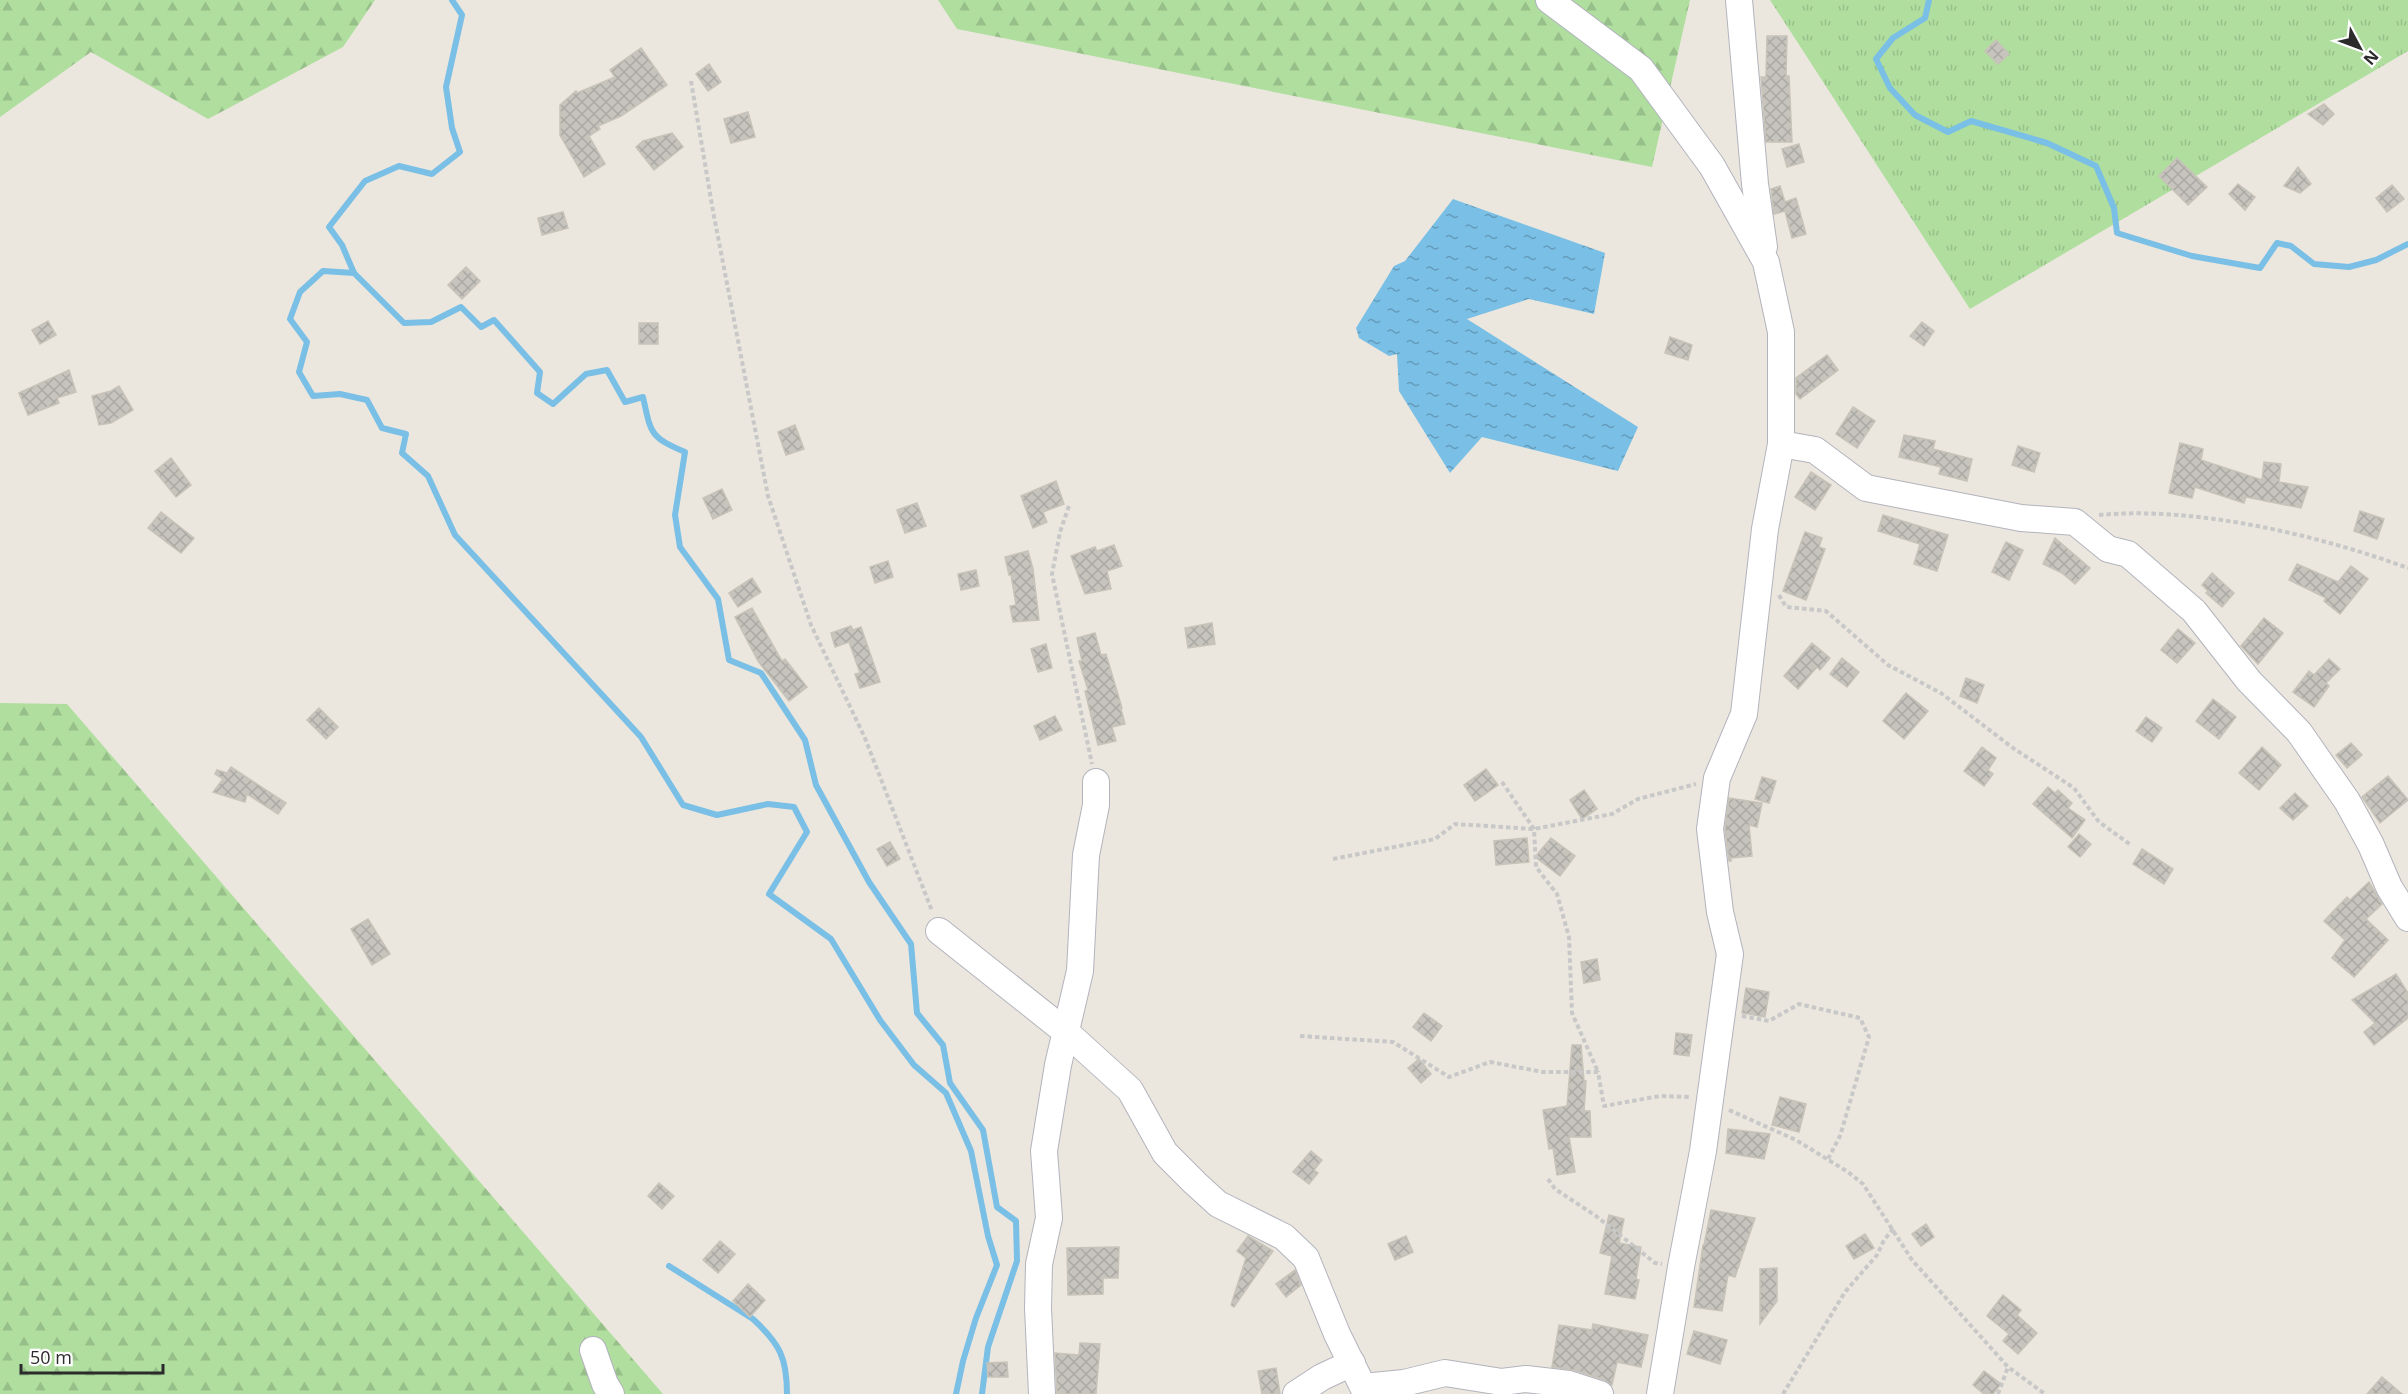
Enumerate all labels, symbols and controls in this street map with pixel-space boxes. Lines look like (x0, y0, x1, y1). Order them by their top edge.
north arrow (2330, 18, 2390, 78)
text: N (2359, 46, 2384, 70)
scale bar (21, 1337, 164, 1375)
text: 50 m (30, 1345, 72, 1369)

